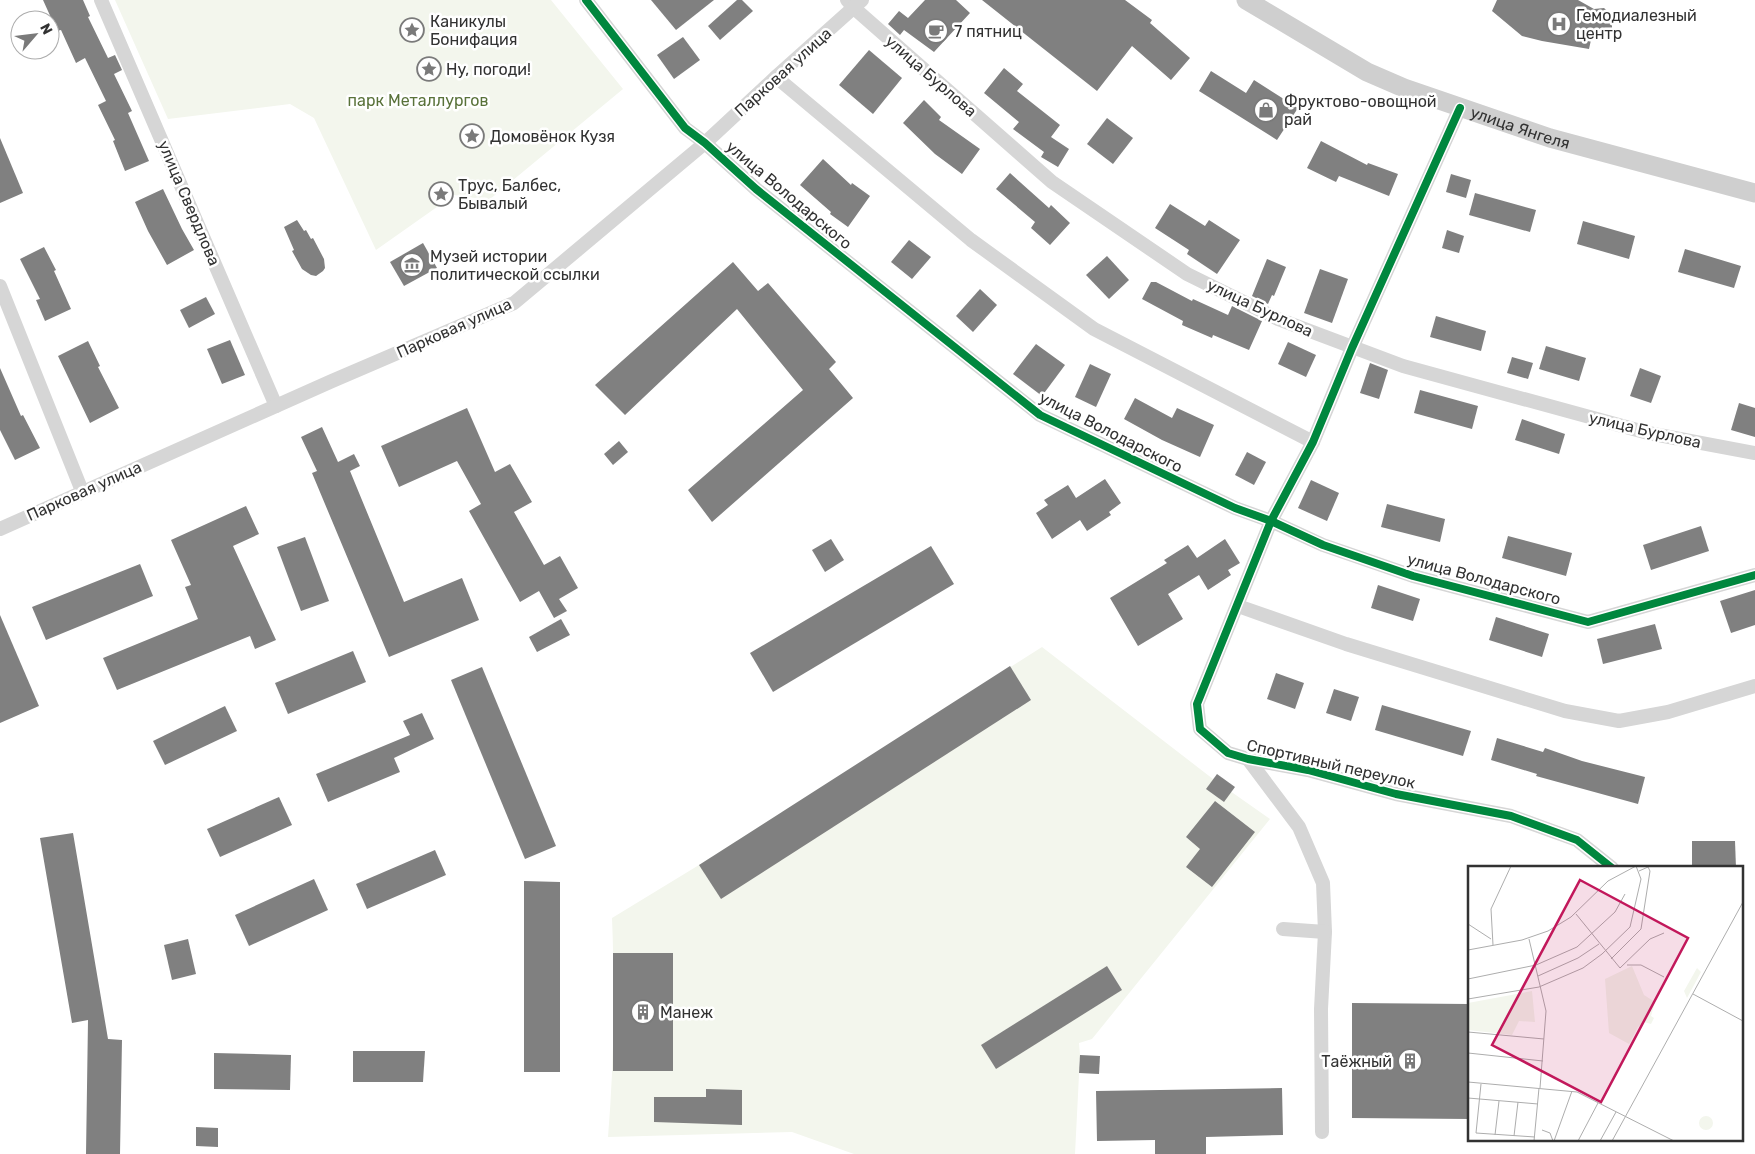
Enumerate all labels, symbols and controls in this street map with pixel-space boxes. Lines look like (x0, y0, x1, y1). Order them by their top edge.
place label: Гемодиалезный центр (1576, 6, 1697, 43)
north arrow (10, 10, 60, 60)
hospital icon: Гемодиалезный центр (1546, 11, 1572, 37)
place label: Каникулы Бонифация (430, 12, 518, 49)
place icon: Каникулы Бонифация (399, 17, 425, 43)
cafe icon: 7 пятниц (923, 18, 949, 44)
text: N (36, 21, 56, 38)
place label: 7 пятниц (954, 22, 1022, 41)
street label: Парковая улица (731, 24, 835, 120)
street label: улица Бурлова (882, 31, 980, 121)
place icon: Ну, погоди! (416, 56, 442, 82)
place label: Ну, погоди! (446, 60, 531, 79)
park label: парк Металлургов (348, 91, 488, 110)
place label: Фруктово-овощной рай (1284, 92, 1437, 129)
shop icon: Фруктово-овощной рай (1253, 97, 1279, 123)
street label: улица Янгеля (1468, 102, 1572, 152)
place icon: Домовёнок Кузя (459, 123, 485, 149)
place label: Домовёнок Кузя (490, 127, 615, 146)
street label: улица Володарского (722, 137, 856, 253)
street label: улица Свердлова (154, 138, 224, 268)
place label: Трус, Балбес, Бывалый (458, 176, 561, 213)
place icon: Трус, Балбес, Бывалый (428, 181, 454, 207)
place label: Музей истории политической ссылки (430, 247, 600, 284)
museum icon: Музей истории политической ссылки (399, 252, 425, 278)
street label: улица Бурлова (1204, 275, 1316, 341)
street label: Парковая улица (394, 294, 514, 362)
street label: улица Володарского (1036, 388, 1186, 476)
street label: улица Бурлова (1587, 408, 1703, 452)
street label: Парковая улица (24, 457, 144, 525)
street label: улица Володарского (1405, 549, 1563, 609)
street label: Спортивный переулок (1245, 735, 1418, 793)
inset map (1468, 866, 1742, 1142)
building icon: Манеж (630, 999, 656, 1025)
place label: Манеж (660, 1003, 713, 1022)
building icon: Таёжный (1397, 1048, 1423, 1074)
place label: Таёжный (1321, 1052, 1392, 1071)

